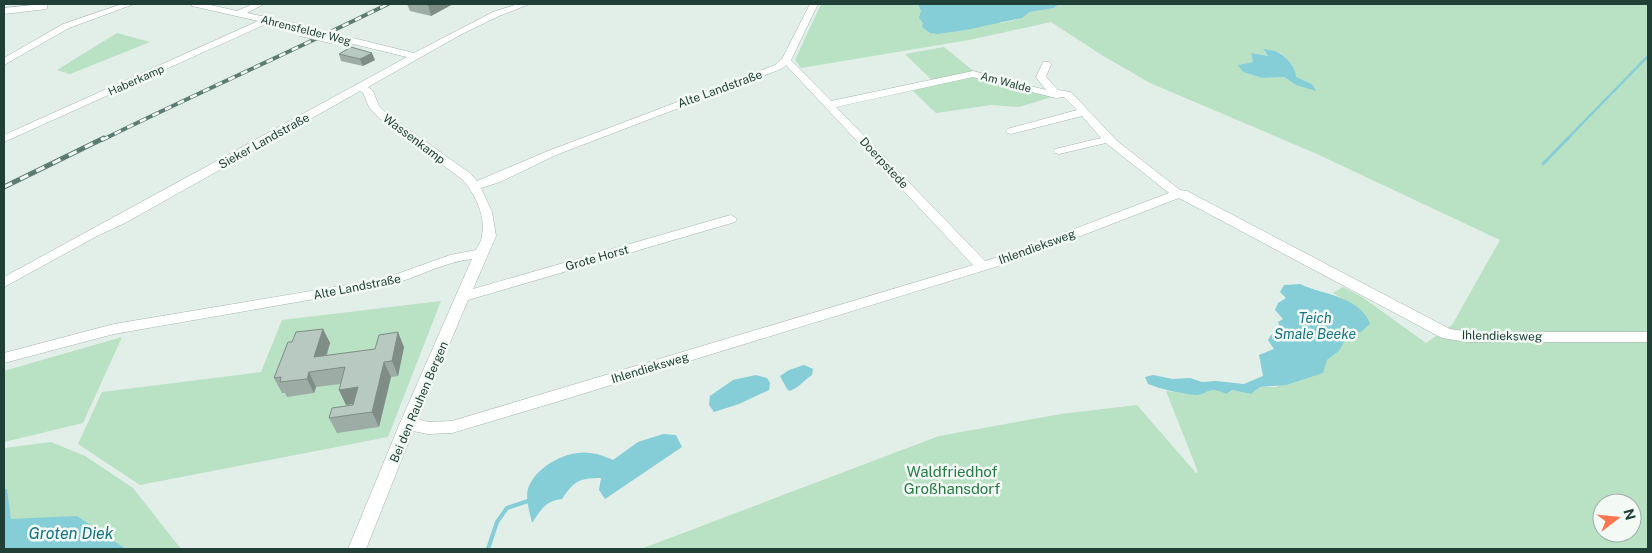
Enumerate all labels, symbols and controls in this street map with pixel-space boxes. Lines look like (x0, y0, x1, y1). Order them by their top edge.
street label: Ahrensfelder Weg (260, 13, 353, 47)
street label: Haberkamp (106, 62, 166, 98)
street label: Alte Landstraße (676, 67, 764, 111)
street label: Am Walde (979, 70, 1033, 94)
street label: Sieker Landstraße (216, 110, 312, 172)
street label: Wassenkamp (380, 111, 448, 167)
street label: Doerpstede (857, 134, 911, 192)
street label: Ihlendieksweg (997, 227, 1077, 267)
street label: Grote Horst (564, 242, 631, 274)
street label: Alte Landstraße (312, 272, 402, 302)
water label: Teich Smale Beeke (1274, 310, 1356, 342)
street label: Ihlendieksweg (1462, 328, 1542, 344)
street label: Bei den Rauhen Bergen (387, 339, 451, 465)
street label: Ihlendieksweg (609, 350, 691, 386)
park label: Waldfriedhof Großhansdorf (904, 463, 1000, 497)
north arrow (1592, 493, 1642, 543)
text: N (1620, 507, 1639, 522)
water label: Groten Diek (29, 524, 114, 543)

